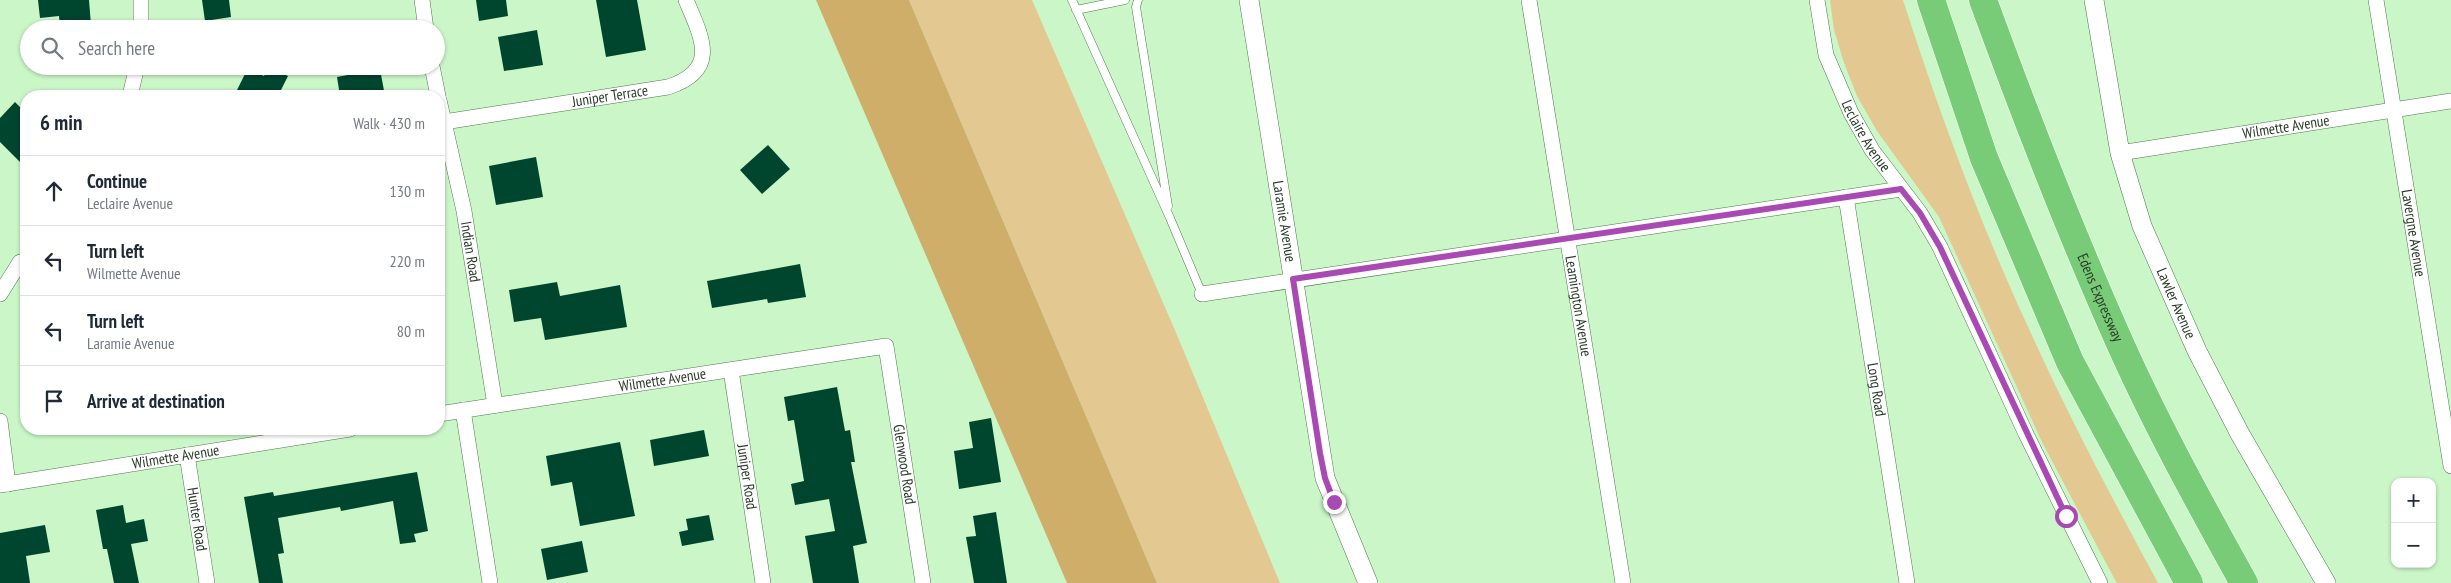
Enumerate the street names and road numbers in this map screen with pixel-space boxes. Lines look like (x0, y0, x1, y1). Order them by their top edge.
street label: Juniper Terrace (570, 80, 649, 111)
street label: Leclaire Avenue (1837, 97, 1895, 175)
street label: Wilmette Avenue (2241, 110, 2331, 143)
street label: Laramie Avenue (1269, 179, 1301, 263)
street label: Lavergne Avenue (2398, 188, 2430, 278)
street label: Indian Road (457, 220, 485, 283)
street label: Edens Expressway (2073, 251, 2128, 345)
street label: Leamington Avenue (1561, 254, 1596, 358)
street label: Lawler Avenue (2153, 265, 2200, 342)
street label: Long Road (1863, 361, 1891, 418)
street label: Wilmette Avenue (617, 364, 707, 396)
street label: Glenwood Road (889, 423, 921, 506)
street label: Wilmette Avenue (131, 440, 221, 473)
street label: Juniper Road (733, 442, 762, 511)
street label: Hunter Road (183, 486, 212, 552)

